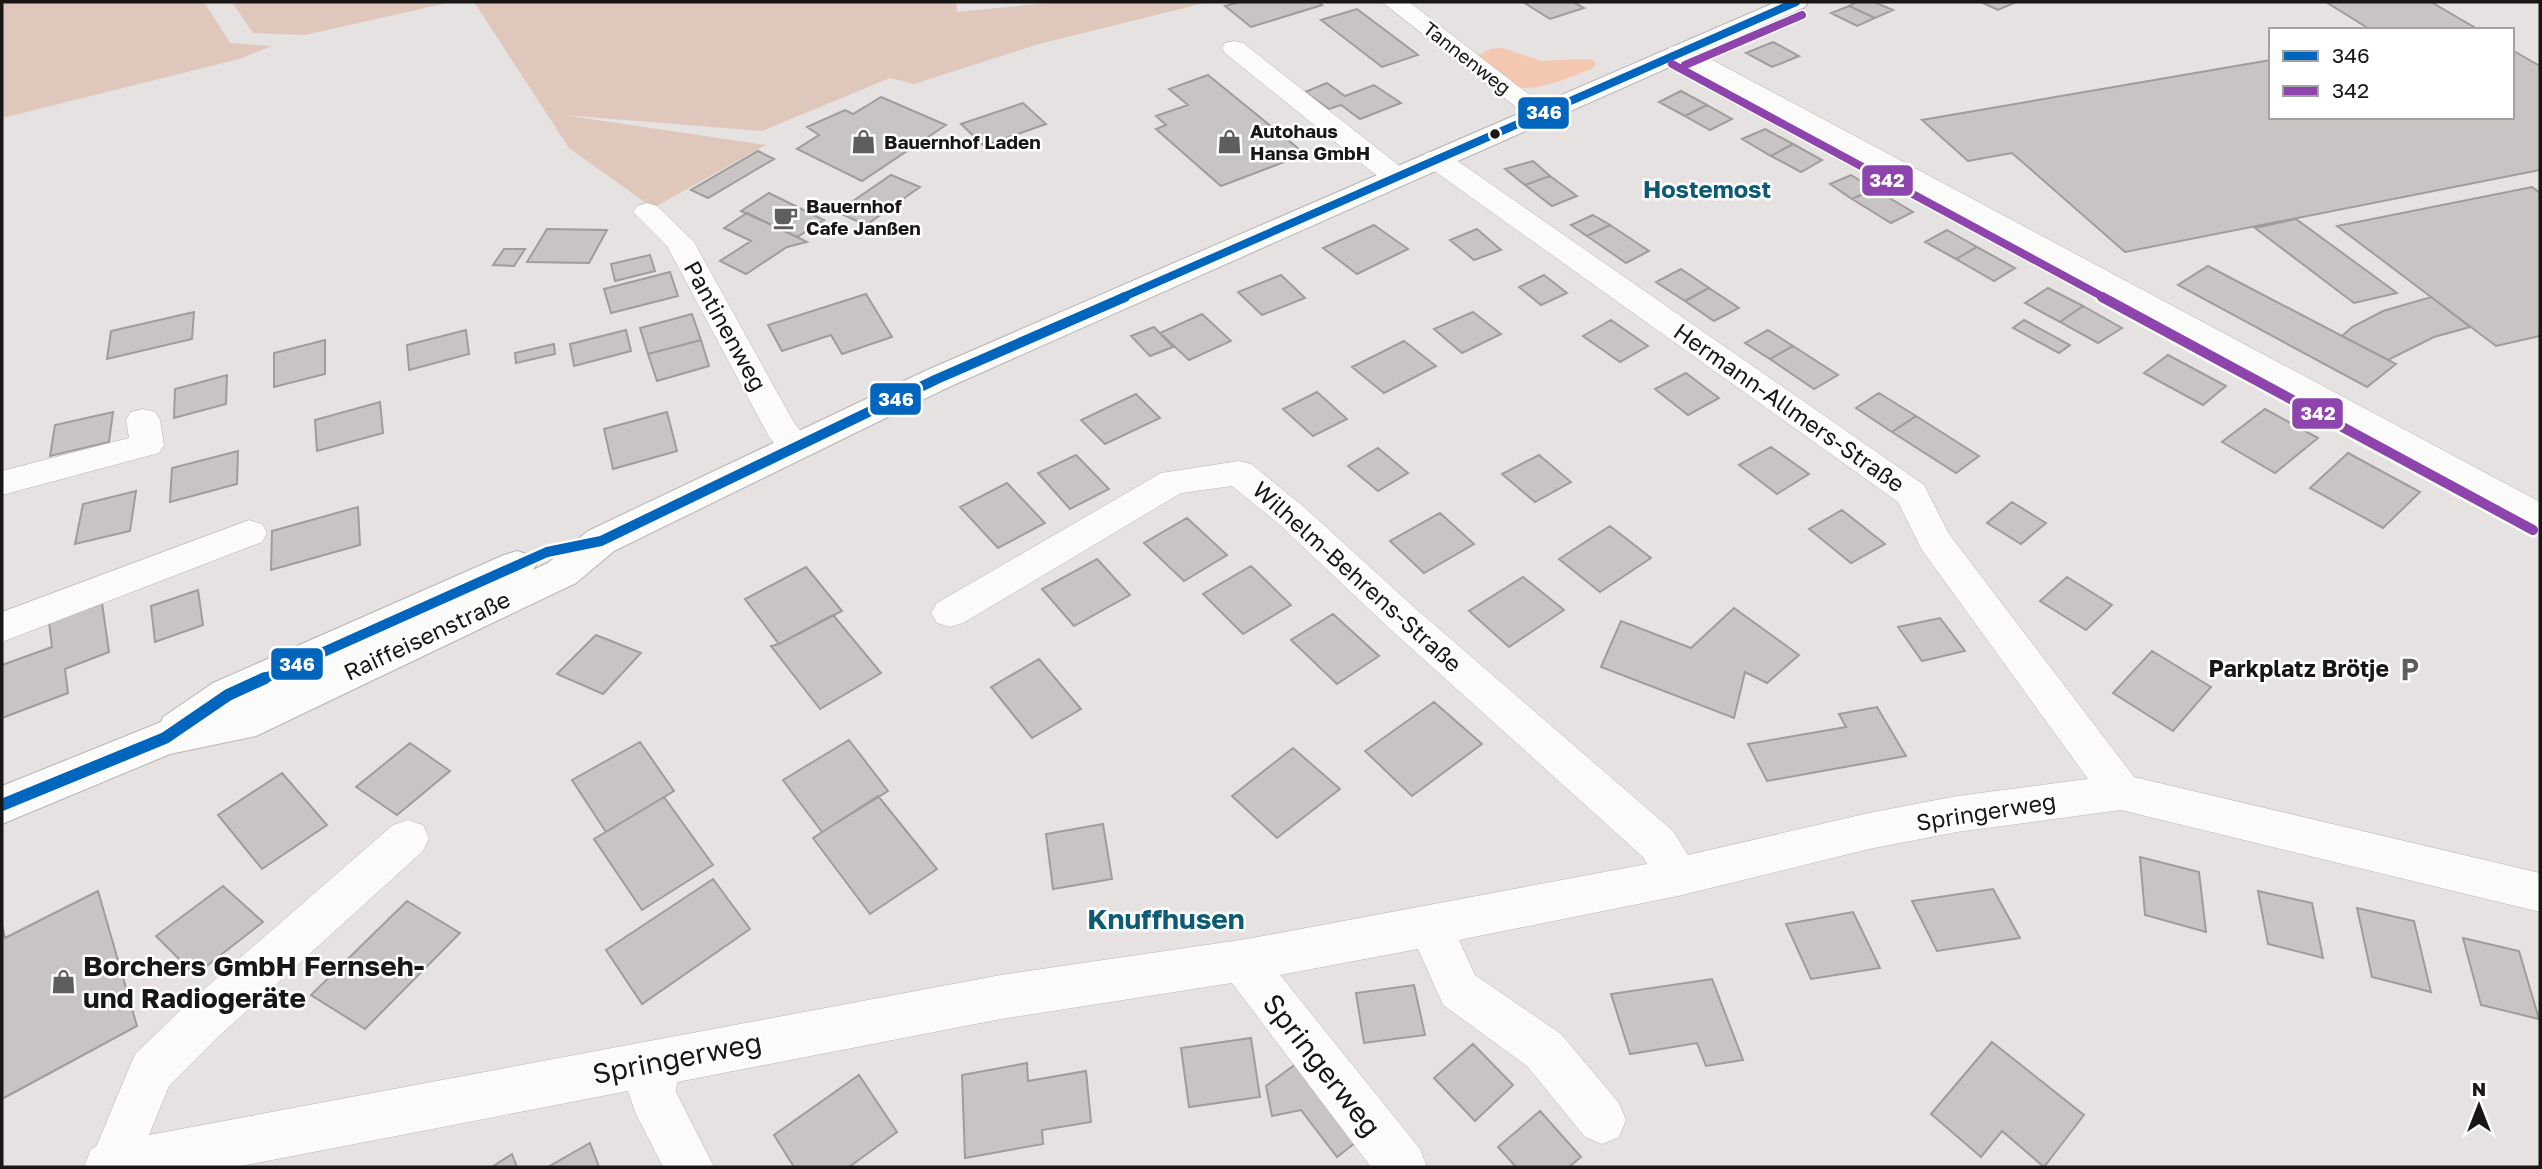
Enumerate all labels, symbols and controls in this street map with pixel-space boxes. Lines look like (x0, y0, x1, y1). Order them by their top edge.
street label: Tannenweg (1419, 16, 1516, 99)
legend (2269, 28, 2514, 119)
text: 346 (2332, 42, 2370, 68)
text: 342 (2332, 77, 2369, 103)
line badge: 346 (1517, 96, 1570, 130)
text: 346 (1526, 100, 1562, 123)
place label: Autohaus Hansa GmbH (1250, 119, 1370, 164)
unlabelled marker (1488, 127, 1502, 141)
shop icon: Bauernhof Laden (850, 128, 878, 156)
shop icon: Autohaus Hansa GmbH (1216, 128, 1244, 156)
place label: Bauernhof Laden (884, 130, 1041, 153)
line badge: 342 (1861, 164, 1914, 197)
text: 342 (1869, 168, 1905, 191)
district label: Hostemost (1643, 174, 1771, 203)
place label: Bauernhof Cafe Janßen (806, 194, 921, 239)
cafe icon: Bauernhof Cafe Janßen (772, 203, 800, 231)
street label: Pantinenweg (679, 256, 773, 395)
street label: Hermann-Allmers-Straße (1669, 317, 1910, 498)
line badge: 346 (869, 382, 922, 416)
text: 346 (878, 387, 914, 410)
line badge: 342 (2291, 397, 2344, 430)
text: 342 (2300, 401, 2336, 424)
street label: Wilhelm-Behrens-Straße (1247, 475, 1468, 677)
street label: Raiffeisenstraße (339, 584, 514, 686)
line badge: 346 (270, 647, 324, 681)
text: 346 (279, 652, 315, 675)
place label: Parkplatz Brötje (2208, 654, 2389, 682)
parking icon: Parkplatz Brötje (2395, 655, 2423, 683)
street label: Springerweg (1914, 786, 2058, 836)
district label: Knuffhusen (1087, 902, 1245, 935)
place label: Borchers GmbH Fernseh- und Radiogeräte (83, 949, 424, 1014)
shop icon: Borchers GmbH Fernseh- und Radiogeräte (49, 968, 77, 996)
street label: Springerweg (1257, 987, 1388, 1142)
street label: Springerweg (590, 1025, 764, 1090)
north arrow (2444, 1071, 2514, 1141)
text: N (2472, 1077, 2486, 1100)

